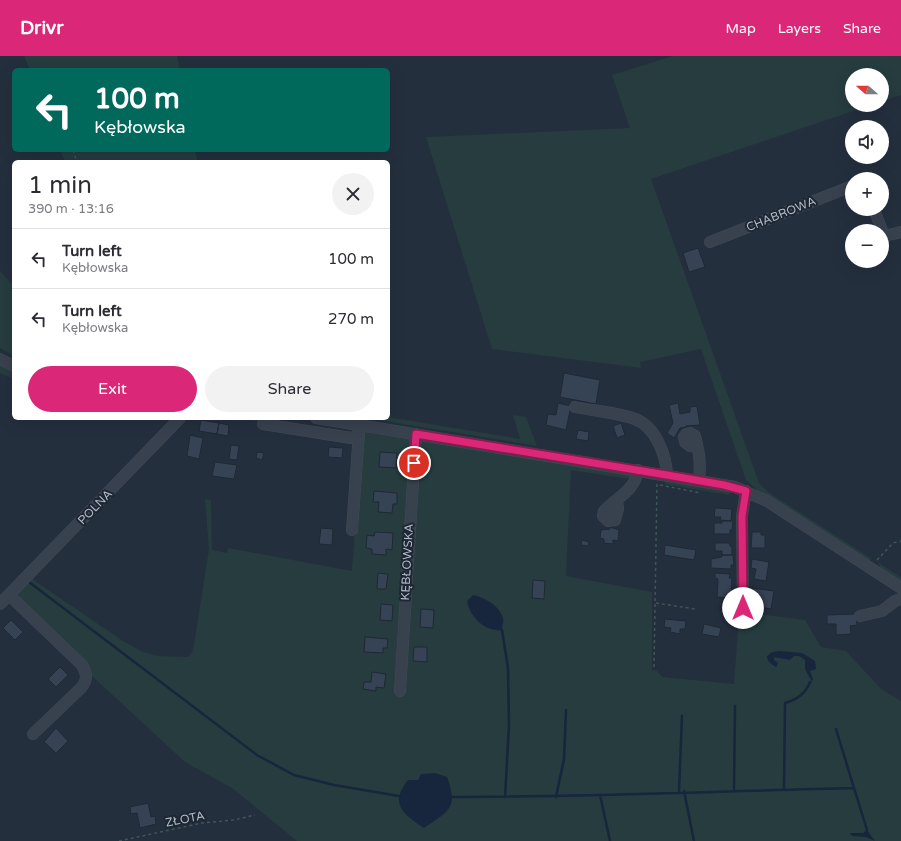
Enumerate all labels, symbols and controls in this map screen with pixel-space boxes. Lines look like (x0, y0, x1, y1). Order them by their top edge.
text: Drivr (20, 17, 63, 39)
text: Map (726, 20, 756, 37)
text: Layers (778, 20, 821, 37)
text: Share (843, 20, 881, 37)
north arrow (845, 68, 889, 112)
map controls (845, 68, 889, 268)
text: 100 m (94, 82, 180, 116)
icon: left (28, 84, 80, 136)
text: Kębłowska (94, 116, 186, 138)
button: sound (845, 120, 889, 164)
text: 1 min (28, 171, 92, 200)
button: + (845, 172, 889, 216)
button: close (332, 173, 374, 215)
street label: CHABROWA (744, 194, 818, 234)
text: 390 m · 13:16 (28, 201, 114, 217)
button: − (845, 224, 889, 268)
text: Turn left (62, 242, 122, 260)
icon: left (28, 248, 50, 270)
text: 100 m (328, 250, 374, 268)
text: Kębłowska (62, 260, 128, 276)
text: Turn left (62, 302, 122, 320)
icon: left (28, 308, 50, 330)
text: 270 m (328, 310, 374, 328)
text: Kębłowska (62, 320, 128, 336)
button: Exit (28, 366, 197, 412)
button: Share (205, 366, 374, 412)
pin (397, 446, 431, 480)
icon: arrive (403, 452, 425, 474)
street label: POLNA (75, 487, 115, 527)
street label: KĘBŁOWSKA (398, 523, 416, 601)
position arrow (722, 587, 764, 629)
street label: ZŁOTA (164, 808, 206, 830)

